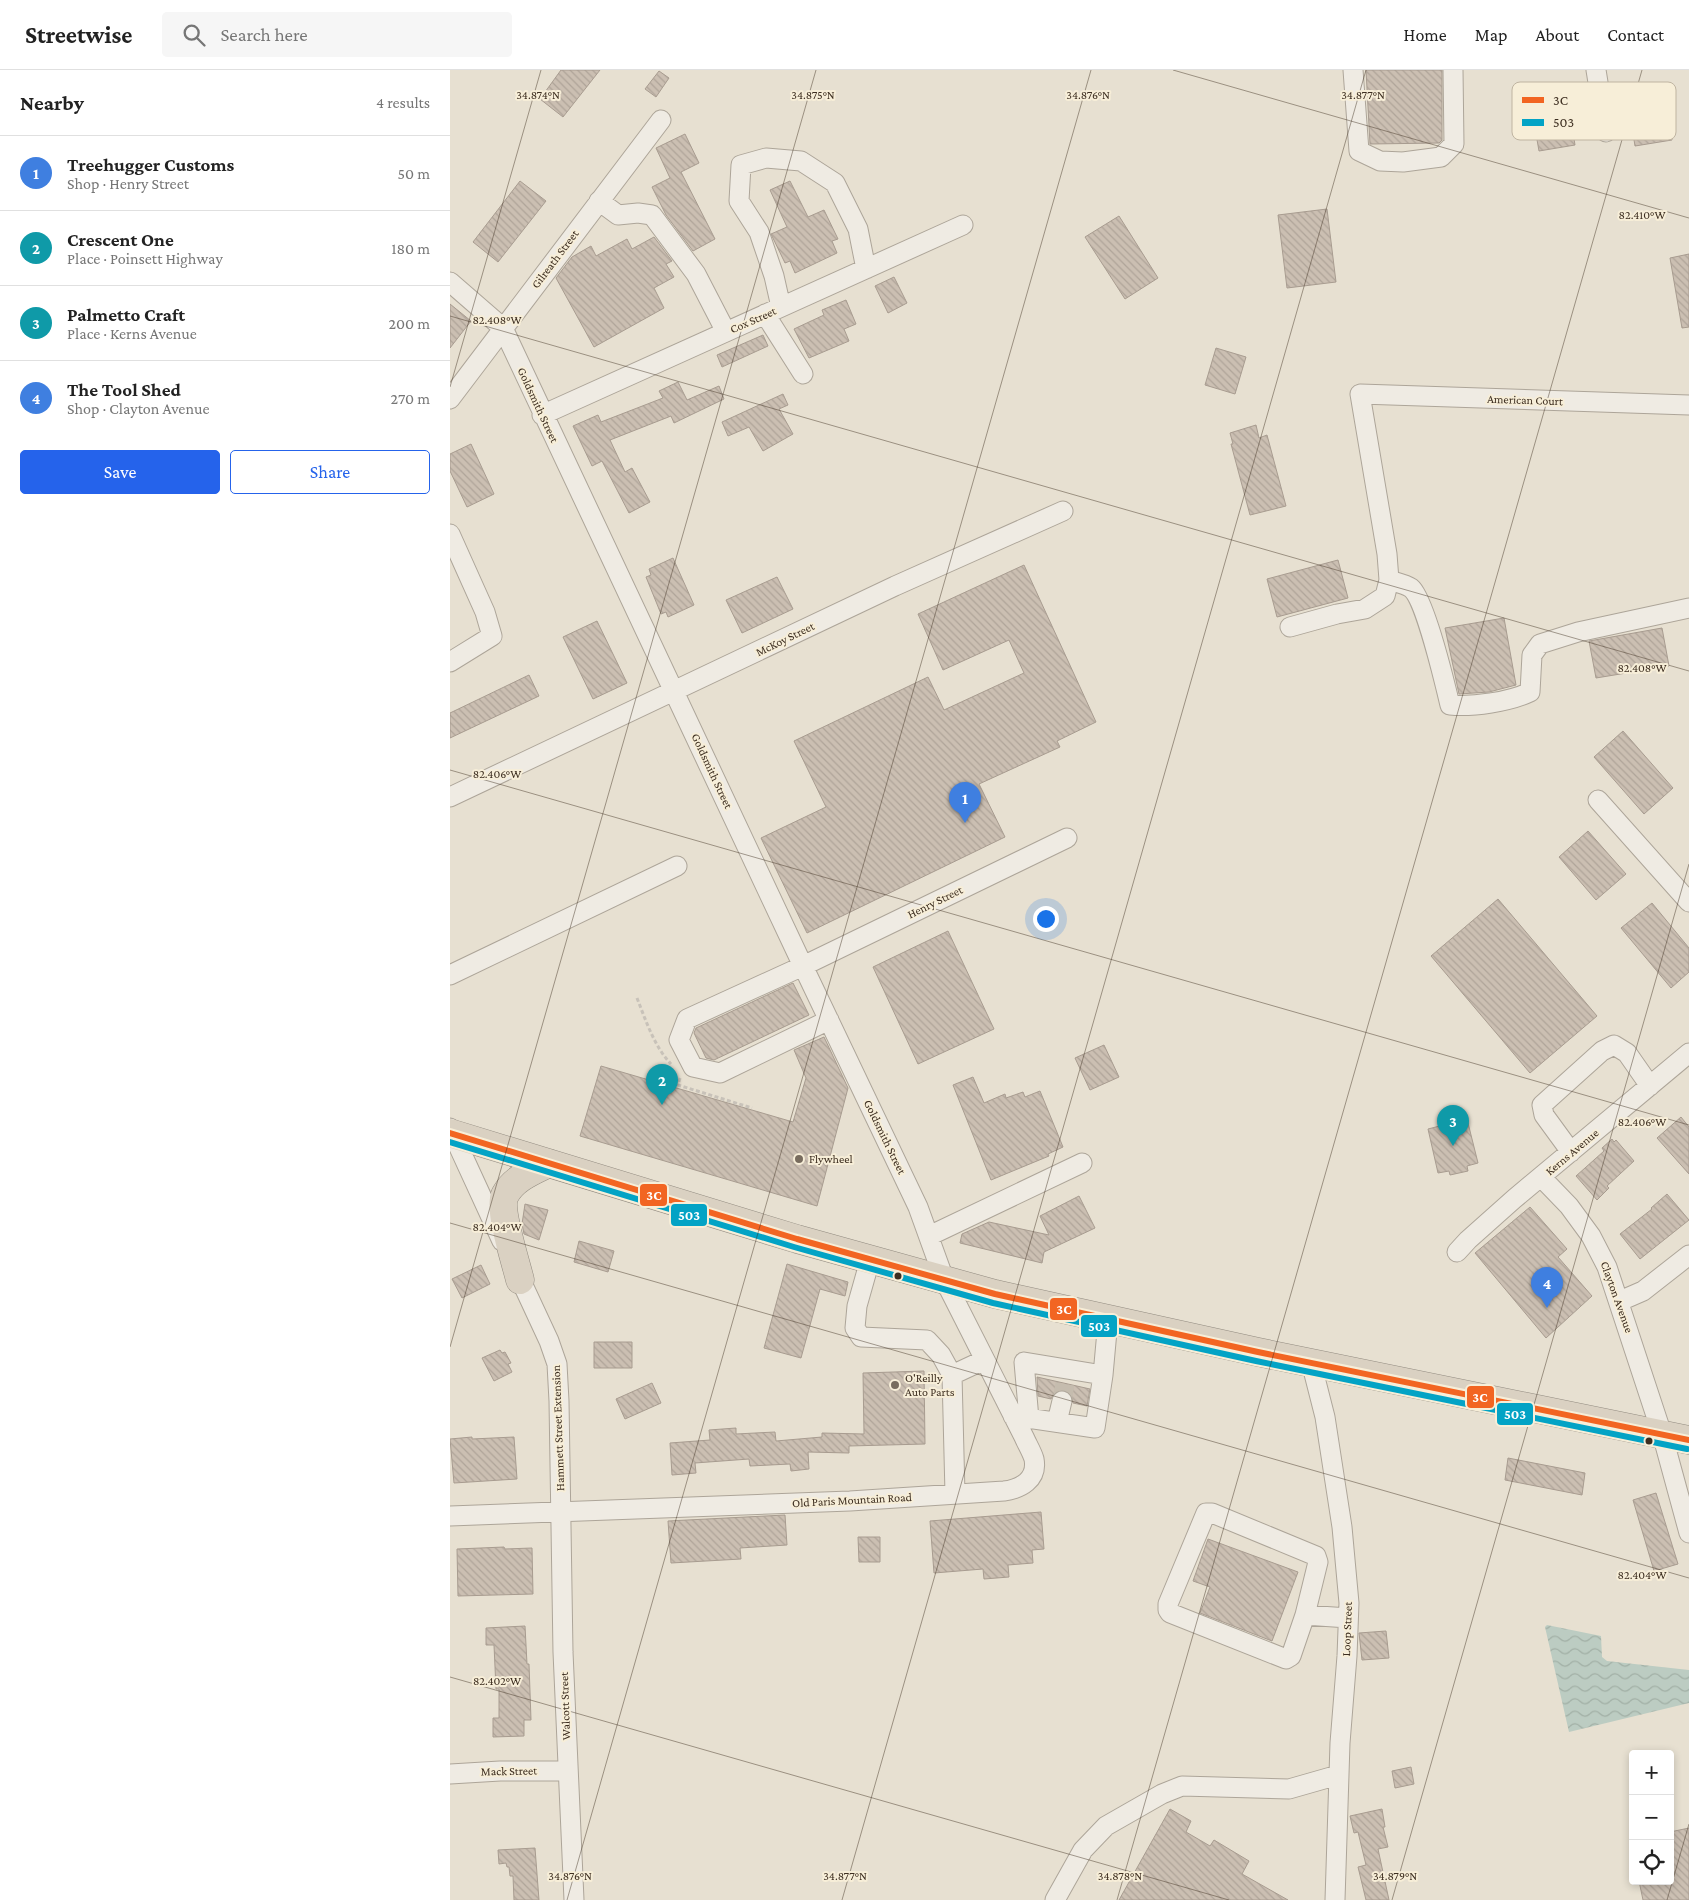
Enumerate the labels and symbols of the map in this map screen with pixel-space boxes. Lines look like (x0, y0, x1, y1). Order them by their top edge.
legend (1512, 82, 1676, 140)
text: 34.874°N (516, 88, 560, 102)
text: 34.875°N (791, 88, 835, 102)
text: 34.876°N (1066, 88, 1110, 102)
text: 34.877°N (1341, 88, 1385, 102)
text: 3C (1553, 92, 1568, 108)
text: 503 (1553, 114, 1574, 130)
text: 82.410°W (1619, 208, 1665, 222)
street label: Gilreath Street (528, 226, 582, 291)
street label: Cox Street (728, 303, 779, 336)
text: 82.408°W (472, 313, 522, 327)
street label: Goldsmith Street (514, 365, 562, 446)
street label: American Court (1487, 392, 1564, 408)
street label: McKoy Street (753, 618, 818, 659)
text: 82.408°W (1617, 661, 1667, 675)
street label: Goldsmith Street (688, 731, 736, 812)
text: 82.406°W (473, 767, 521, 781)
pin: 1 (949, 782, 981, 823)
street label: Henry Street (905, 882, 966, 921)
your location (1033, 906, 1059, 932)
pin: 2 (646, 1064, 678, 1105)
street label: Goldsmith Street (861, 1097, 910, 1178)
pin: 3 (1437, 1105, 1469, 1146)
text: 82.406°W (1618, 1115, 1666, 1129)
street label: Kerns Avenue (1543, 1126, 1601, 1178)
place label: Flywheel (809, 1152, 853, 1166)
marker: Flywheel (793, 1153, 805, 1165)
line badge: 3C (639, 1183, 668, 1207)
text: 3C (646, 1187, 662, 1203)
line badge: 503 (670, 1203, 708, 1227)
text: 503 (678, 1207, 700, 1223)
text: 82.404°W (473, 1220, 521, 1234)
street label: Clayton Avenue (1598, 1259, 1636, 1335)
pin: 4 (1531, 1267, 1563, 1308)
unlabelled marker (893, 1271, 903, 1281)
line badge: 3C (1049, 1297, 1078, 1321)
text: 3C (1056, 1301, 1072, 1317)
line badge: 503 (1080, 1314, 1118, 1338)
text: 503 (1088, 1318, 1110, 1334)
street label: Hammett Street Extension (549, 1364, 567, 1491)
place label: O'Reilly Auto Parts (905, 1371, 955, 1399)
marker: O'Reilly Auto Parts (889, 1379, 901, 1391)
line badge: 3C (1466, 1385, 1495, 1409)
text: 3C (1472, 1389, 1488, 1405)
line badge: 503 (1496, 1402, 1534, 1426)
text: 503 (1504, 1406, 1526, 1422)
unlabelled marker (1644, 1436, 1654, 1446)
street label: Old Paris Mountain Road (792, 1490, 913, 1510)
text: 82.404°W (1618, 1568, 1666, 1582)
street label: Loop Street (1339, 1600, 1355, 1657)
street label: Walcott Street (557, 1671, 573, 1740)
text: 82.402°W (473, 1674, 521, 1688)
street label: Mack Street (481, 1763, 538, 1778)
text: 34.876°N (548, 1869, 592, 1883)
text: 34.877°N (823, 1869, 867, 1883)
text: 34.878°N (1098, 1869, 1142, 1883)
text: 34.879°N (1373, 1869, 1417, 1883)

